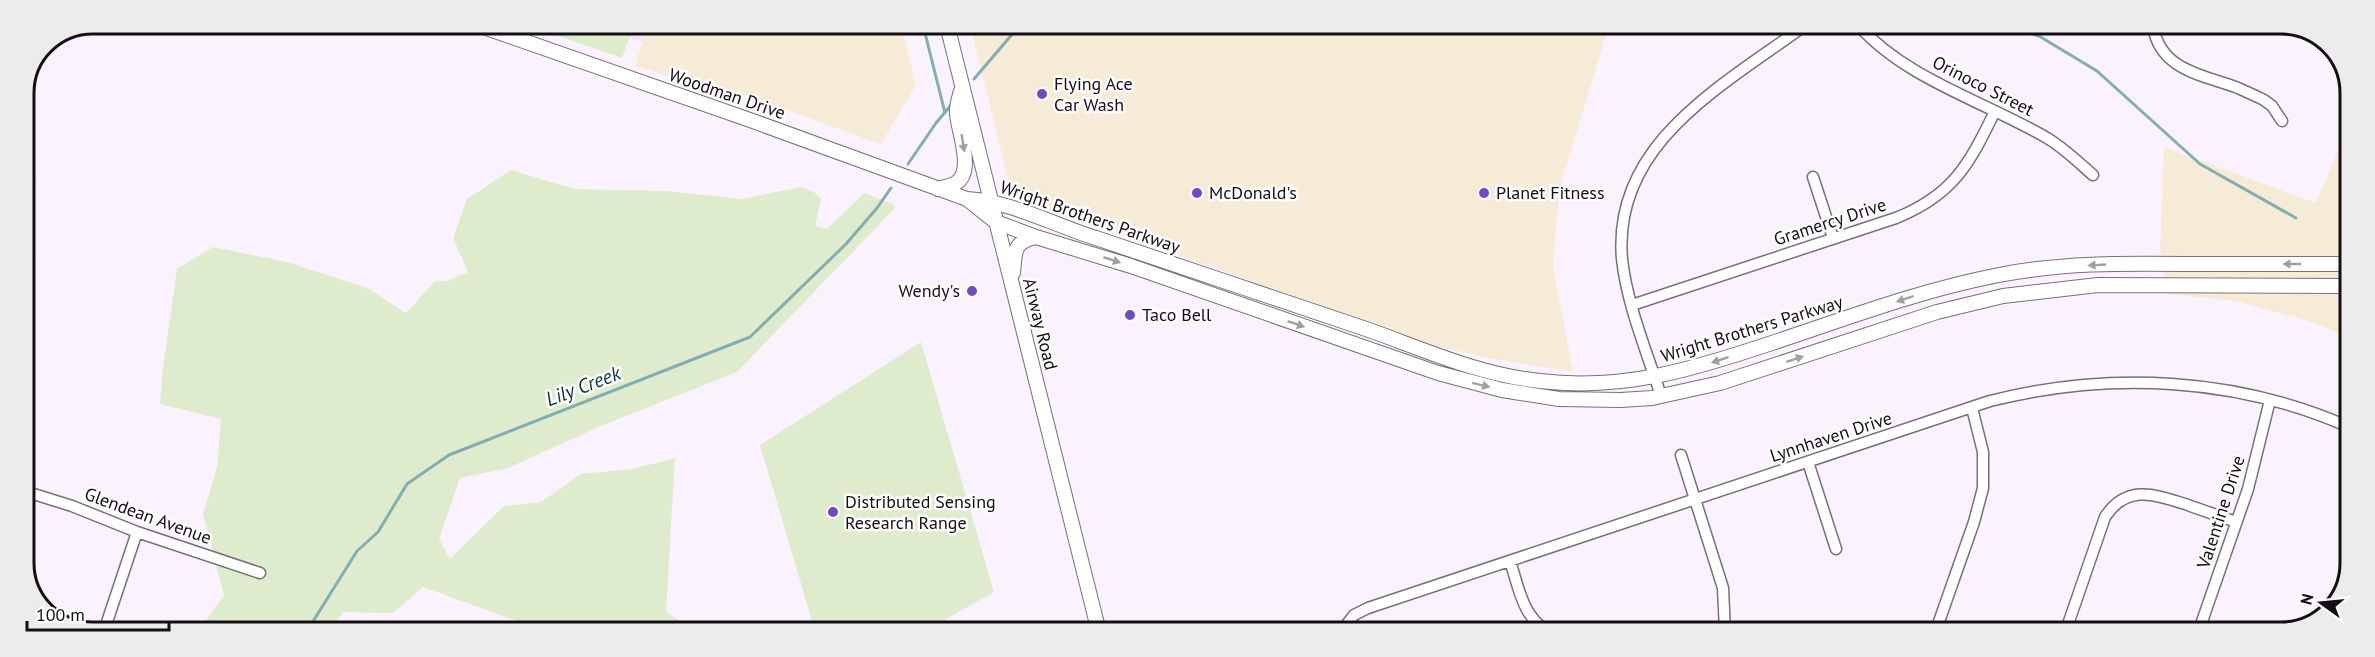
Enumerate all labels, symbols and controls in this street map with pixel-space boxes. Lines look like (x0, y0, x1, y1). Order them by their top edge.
street label: Orinoco Street (1929, 50, 2038, 121)
street label: Woodman Drive (666, 63, 788, 124)
place label: Flying Ace Car Wash (1054, 72, 1133, 116)
marker: Flying Ace Car Wash (1035, 87, 1049, 101)
one-way arrow (958, 134, 967, 153)
street label: Wright Brothers Parkway (997, 175, 1184, 258)
place label: McDonald's (1209, 181, 1297, 204)
place label: Planet Fitness (1496, 181, 1605, 204)
marker: McDonald's (1190, 186, 1204, 200)
marker: Planet Fitness (1477, 186, 1491, 200)
street label: Gramercy Drive (1771, 193, 1889, 250)
one-way arrow (1103, 255, 1121, 265)
one-way arrow (2282, 259, 2301, 269)
one-way arrow (2087, 260, 2106, 269)
street label: Airway Road (1018, 275, 1063, 372)
place label: Wendy's (898, 279, 960, 302)
marker: Wendy's (965, 284, 979, 298)
street label: Wright Brothers Parkway (1658, 290, 1846, 367)
one-way arrow (1896, 295, 1914, 304)
place label: Taco Bell (1142, 303, 1212, 326)
marker: Taco Bell (1123, 308, 1137, 322)
one-way arrow (1287, 319, 1305, 329)
one-way arrow (1786, 354, 1804, 363)
one-way arrow (1711, 356, 1729, 365)
water label: Lily Creek (542, 359, 625, 412)
one-way arrow (1473, 381, 1491, 390)
street label: Lynnhaven Drive (1767, 406, 1895, 467)
street label: Valentine Drive (2191, 452, 2250, 572)
street label: Glendean Avenue (82, 482, 215, 549)
place label: Distributed Sensing Research Range (845, 490, 996, 534)
marker: Distributed Sensing Research Range (826, 505, 840, 519)
north arrow (2291, 573, 2351, 633)
text: N (2295, 591, 2318, 607)
scale bar (27, 594, 170, 632)
text: 100 m (36, 603, 85, 626)

